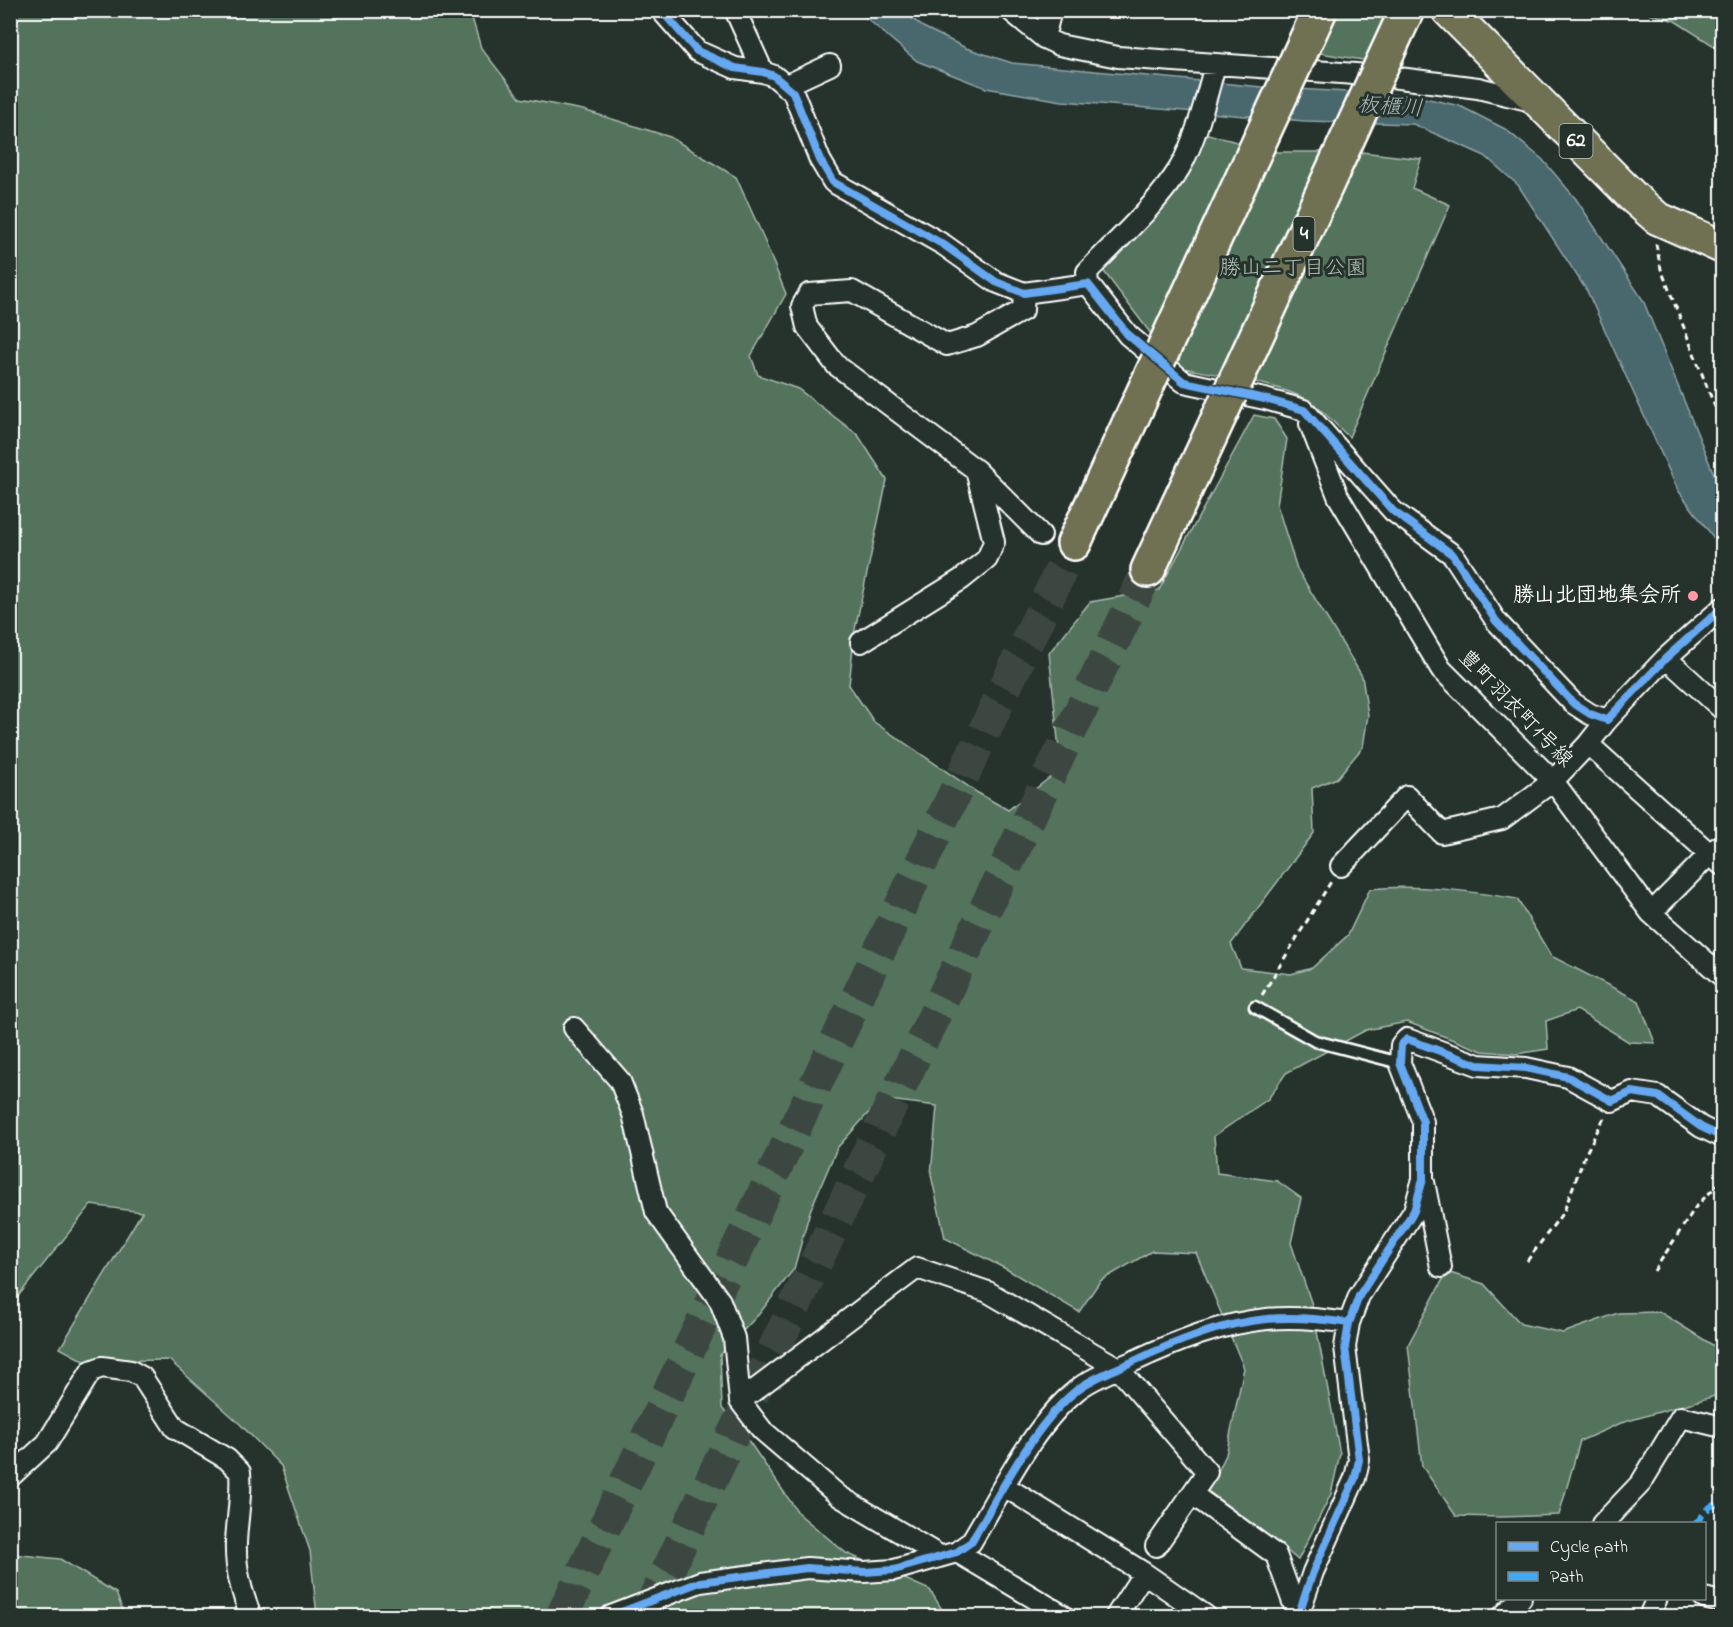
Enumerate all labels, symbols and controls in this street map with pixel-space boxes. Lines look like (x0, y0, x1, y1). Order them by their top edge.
water label: 板櫃川 (1356, 90, 1424, 126)
road number: 62 (1560, 124, 1592, 158)
road number: 4 (1294, 217, 1314, 251)
park label: 勝山二丁目公園 (1220, 254, 1367, 284)
place label: 勝山北団地集会所 (1513, 581, 1681, 611)
marker: 勝山北団地集会所 (1686, 589, 1700, 603)
street label: 豊町羽衣町1号線 (1451, 643, 1579, 775)
legend (1496, 1522, 1706, 1600)
text: Cycle path (1550, 1535, 1628, 1561)
text: Path (1550, 1565, 1584, 1591)

